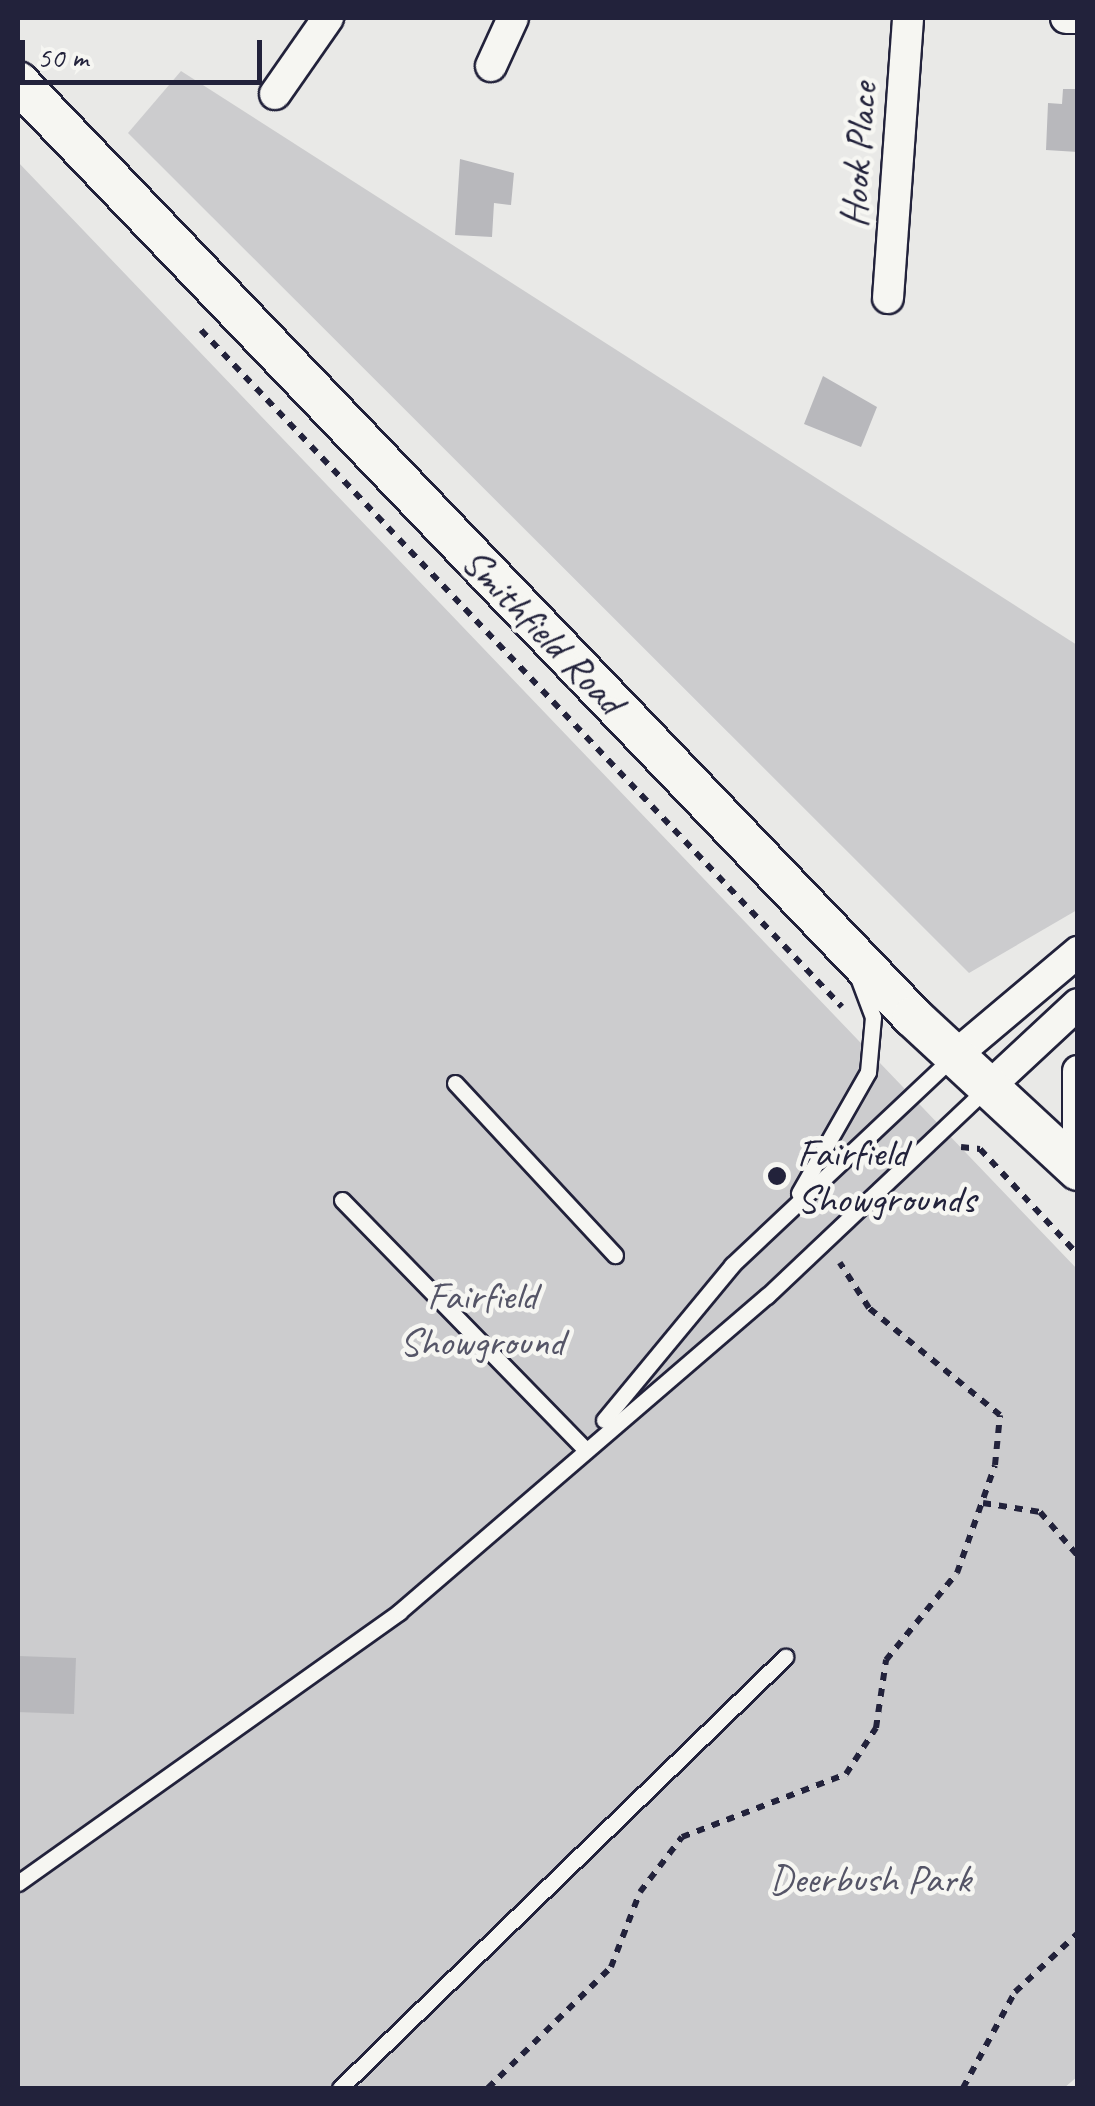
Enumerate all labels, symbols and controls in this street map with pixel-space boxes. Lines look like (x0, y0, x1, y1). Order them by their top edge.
scale bar (25, 20, 268, 82)
text: 50 m (37, 38, 88, 76)
street label: Hook Place (829, 81, 887, 229)
street label: Smithfield Road (452, 538, 634, 724)
place label: Fairfield Showgrounds (797, 1129, 975, 1223)
marker: Fairfield Showgrounds (766, 1165, 788, 1187)
park label: Fairfield Showground (400, 1272, 564, 1366)
park label: Deerbush Park (769, 1855, 971, 1903)

